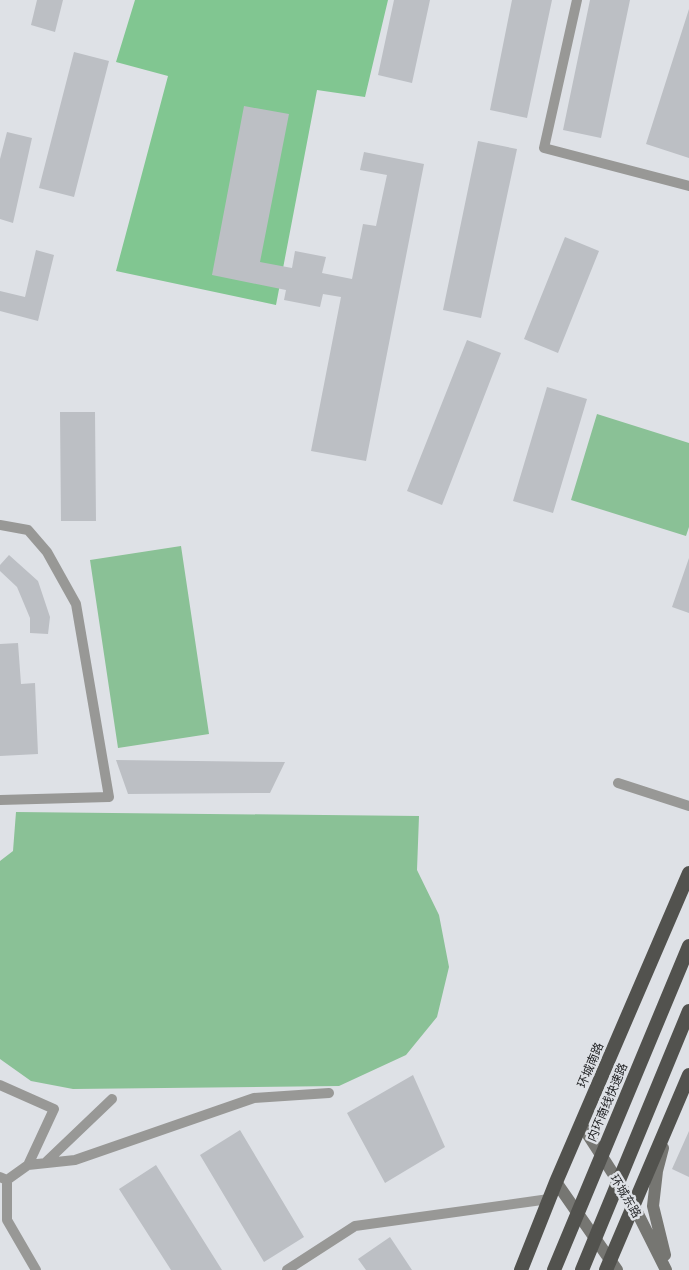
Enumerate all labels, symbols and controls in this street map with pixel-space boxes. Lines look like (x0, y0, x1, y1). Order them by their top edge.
street label: 环城南路 (573, 1040, 607, 1090)
street label: 内环南线快速路 (583, 1060, 631, 1144)
street label: 环城东路 (606, 1171, 646, 1221)

